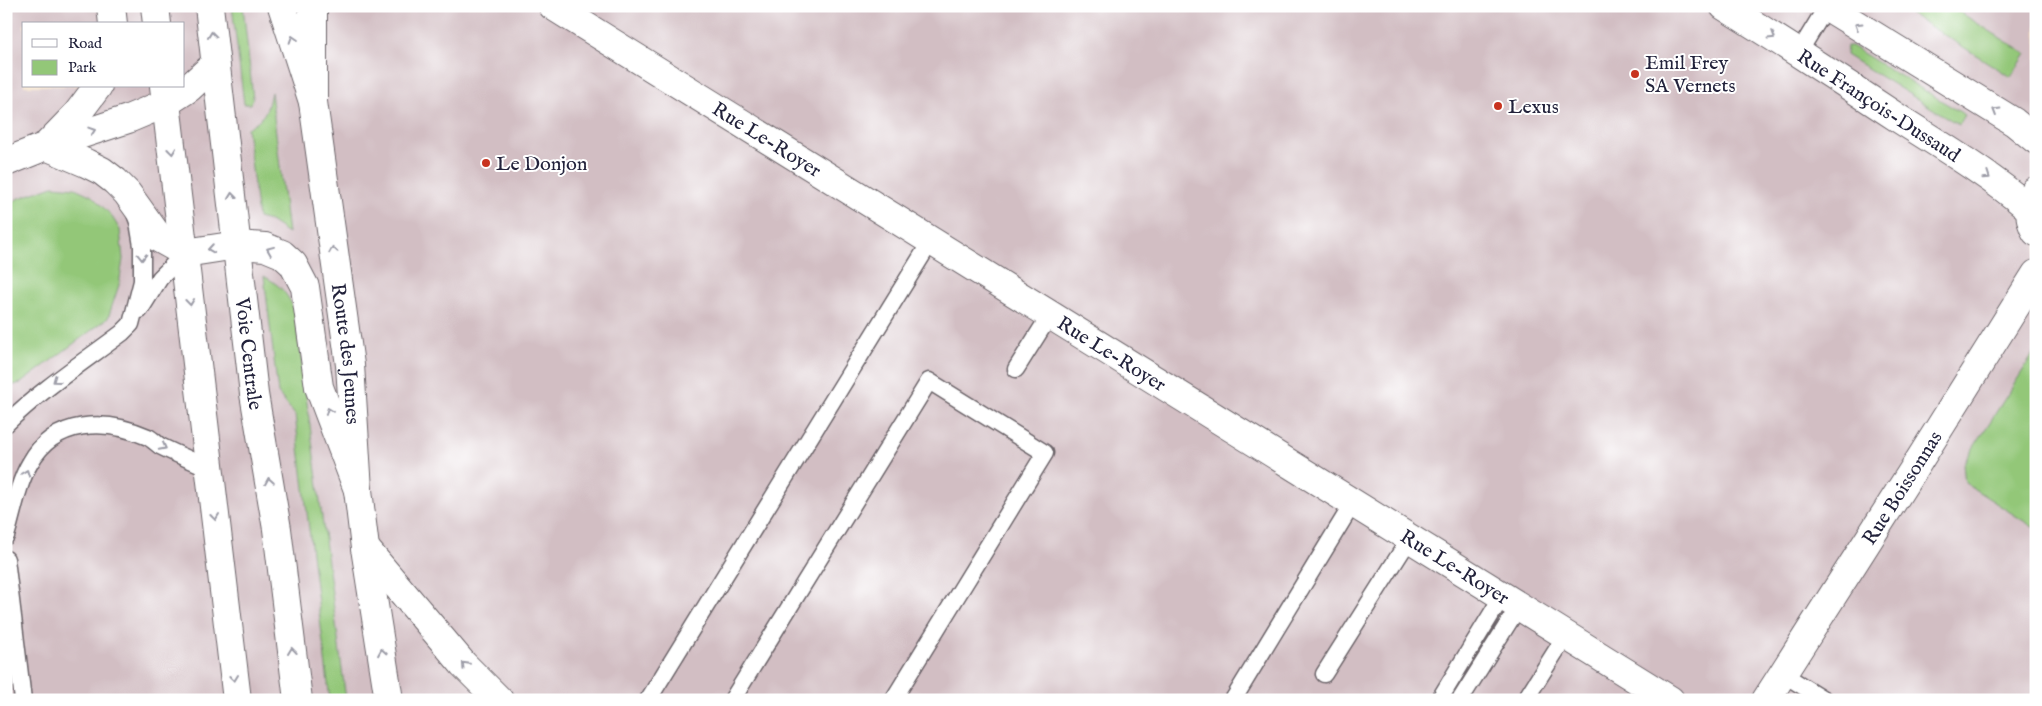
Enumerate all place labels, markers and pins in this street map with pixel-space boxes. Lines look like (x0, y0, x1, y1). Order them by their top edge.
place label: Emil Frey SA Vernets (1645, 51, 1735, 99)
marker: Emil Frey SA Vernets (1629, 68, 1641, 80)
place label: Lexus (1508, 95, 1559, 120)
marker: Lexus (1492, 100, 1504, 112)
place label: Le Donjon (496, 152, 588, 177)
marker: Le Donjon (480, 157, 492, 169)

